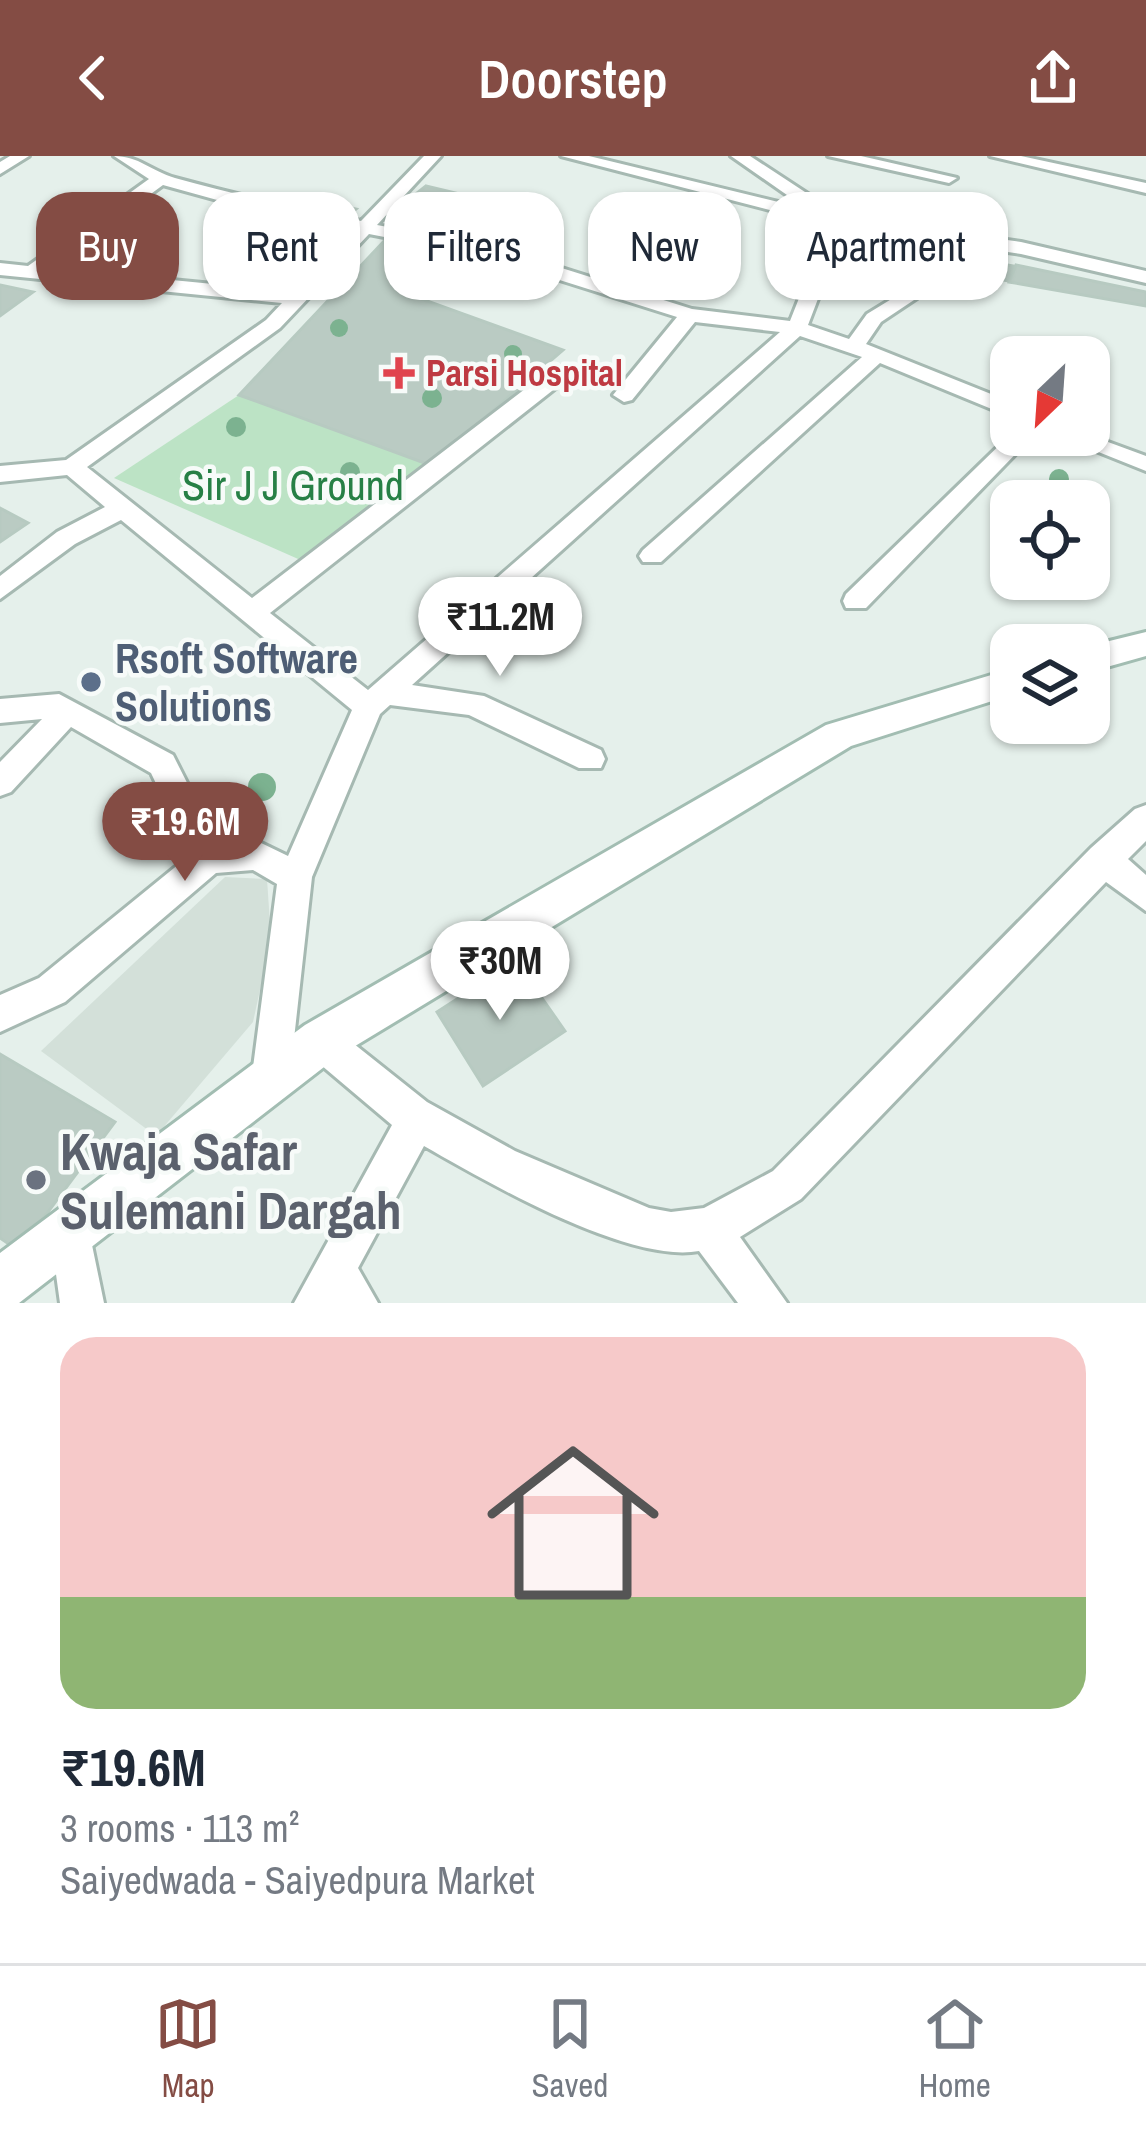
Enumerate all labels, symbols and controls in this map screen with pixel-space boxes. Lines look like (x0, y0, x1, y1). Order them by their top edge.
text: Doorstep (478, 42, 668, 115)
icon: back (60, 45, 126, 111)
icon: share (1020, 45, 1086, 111)
chip: Buy (36, 192, 179, 300)
chip: Rent (203, 192, 360, 300)
chip: Filters (384, 192, 564, 300)
chip: New (588, 192, 741, 300)
chip: Apartment (765, 192, 1008, 300)
north arrow (990, 336, 1110, 456)
map controls (990, 336, 1110, 744)
place label: Parsi Hospital (426, 349, 623, 397)
marker: Parsi Hospital (383, 357, 415, 389)
park label: Sir J J Ground (182, 457, 404, 513)
button: locate (990, 480, 1110, 600)
pin: ₹11.2M (402, 577, 598, 679)
text: ₹11.2M (445, 590, 555, 642)
button: layers (990, 624, 1110, 744)
place label: Rsoft Software Solutions (115, 630, 358, 734)
marker: Rsoft Software Solutions (78, 669, 104, 695)
pin: ₹19.6M (87, 782, 283, 884)
text: ₹19.6M (129, 795, 241, 847)
pin: ₹30M (429, 921, 571, 1023)
text: ₹30M (458, 934, 542, 986)
place label: Kwaja Safar Sulemani Dargah (60, 1117, 402, 1245)
marker: Kwaja Safar Sulemani Dargah (23, 1167, 49, 1193)
icon: home (465, 1415, 681, 1631)
text: ₹19.6M (60, 1733, 206, 1802)
text: 3 rooms · 113 m² (60, 1802, 299, 1854)
text: Saiyedwada - Saiyedpura Market (60, 1854, 535, 1906)
tab: Map (155, 1991, 221, 2107)
tab: Saved (532, 1991, 608, 2107)
tab: Home (919, 1991, 991, 2107)

